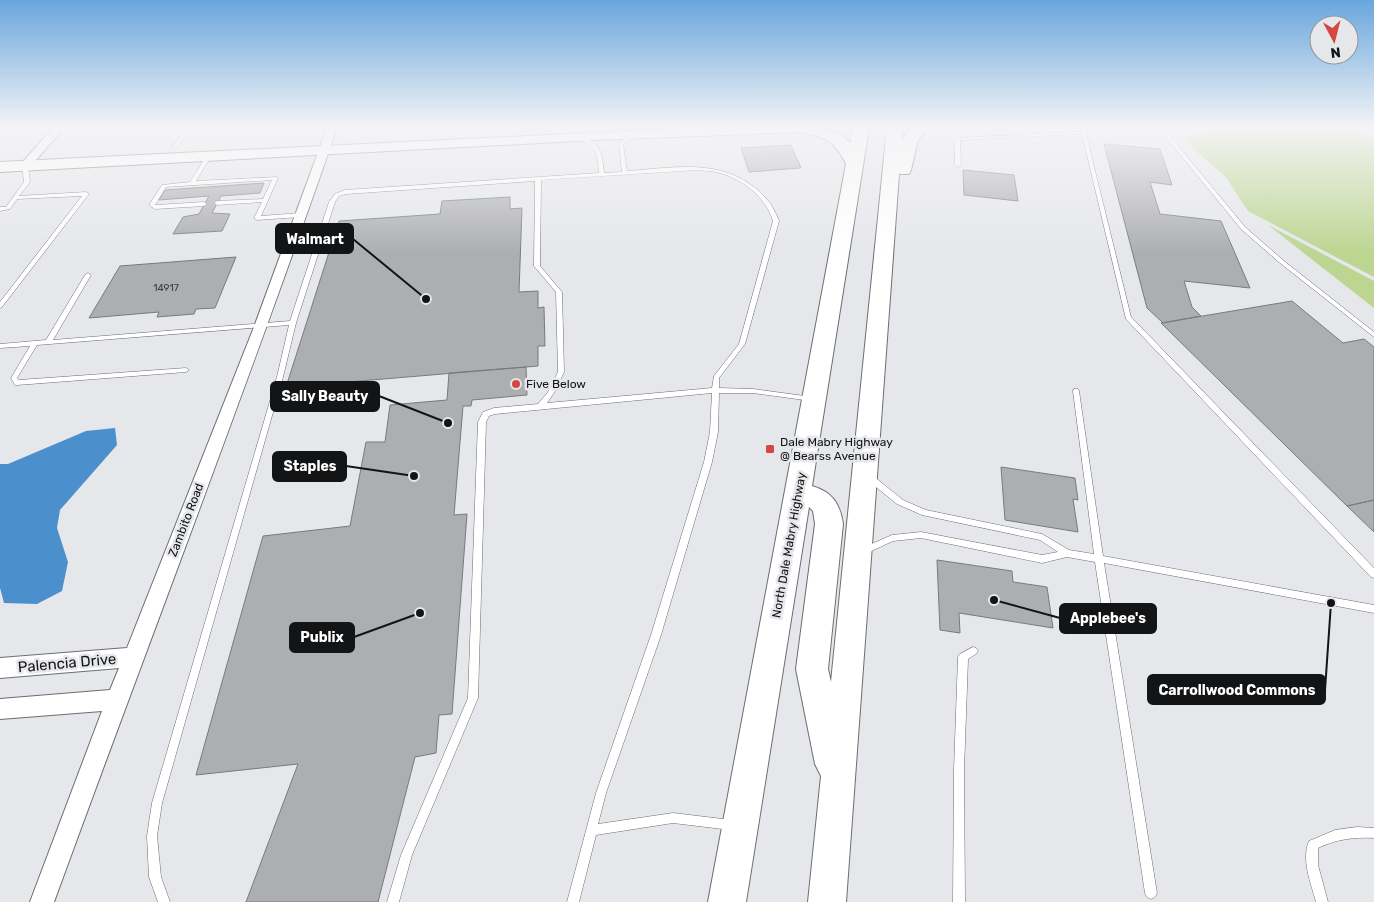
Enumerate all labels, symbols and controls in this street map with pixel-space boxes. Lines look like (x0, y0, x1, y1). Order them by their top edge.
north arrow (1309, 15, 1359, 65)
text: N (1329, 43, 1342, 61)
callout: Walmart (276, 224, 353, 253)
text: Walmart (286, 231, 344, 248)
house number: 14917 (153, 282, 179, 294)
place label: Five Below (526, 377, 586, 391)
marker: Five Below (510, 378, 522, 390)
callout: Sally Beauty (271, 382, 379, 411)
text: Sally Beauty (282, 388, 369, 405)
place label: Dale Mabry Highway @ Bearss Avenue (780, 435, 893, 463)
marker: Dale Mabry Highway @ Bearss Avenue (764, 443, 776, 455)
callout: Staples (273, 452, 346, 481)
text: Staples (284, 458, 337, 475)
street label: North Dale Mabry Highway (769, 471, 809, 619)
street label: Zambito Road (166, 481, 206, 559)
callout: Applebee's (1060, 604, 1156, 633)
text: Applebee's (1070, 610, 1146, 627)
callout: Publix (290, 623, 354, 652)
text: Publix (300, 629, 345, 646)
street label: Palencia Drive (17, 650, 117, 676)
callout: Carrollwood Commons (1148, 675, 1325, 704)
text: Carrollwood Commons (1158, 682, 1316, 699)

